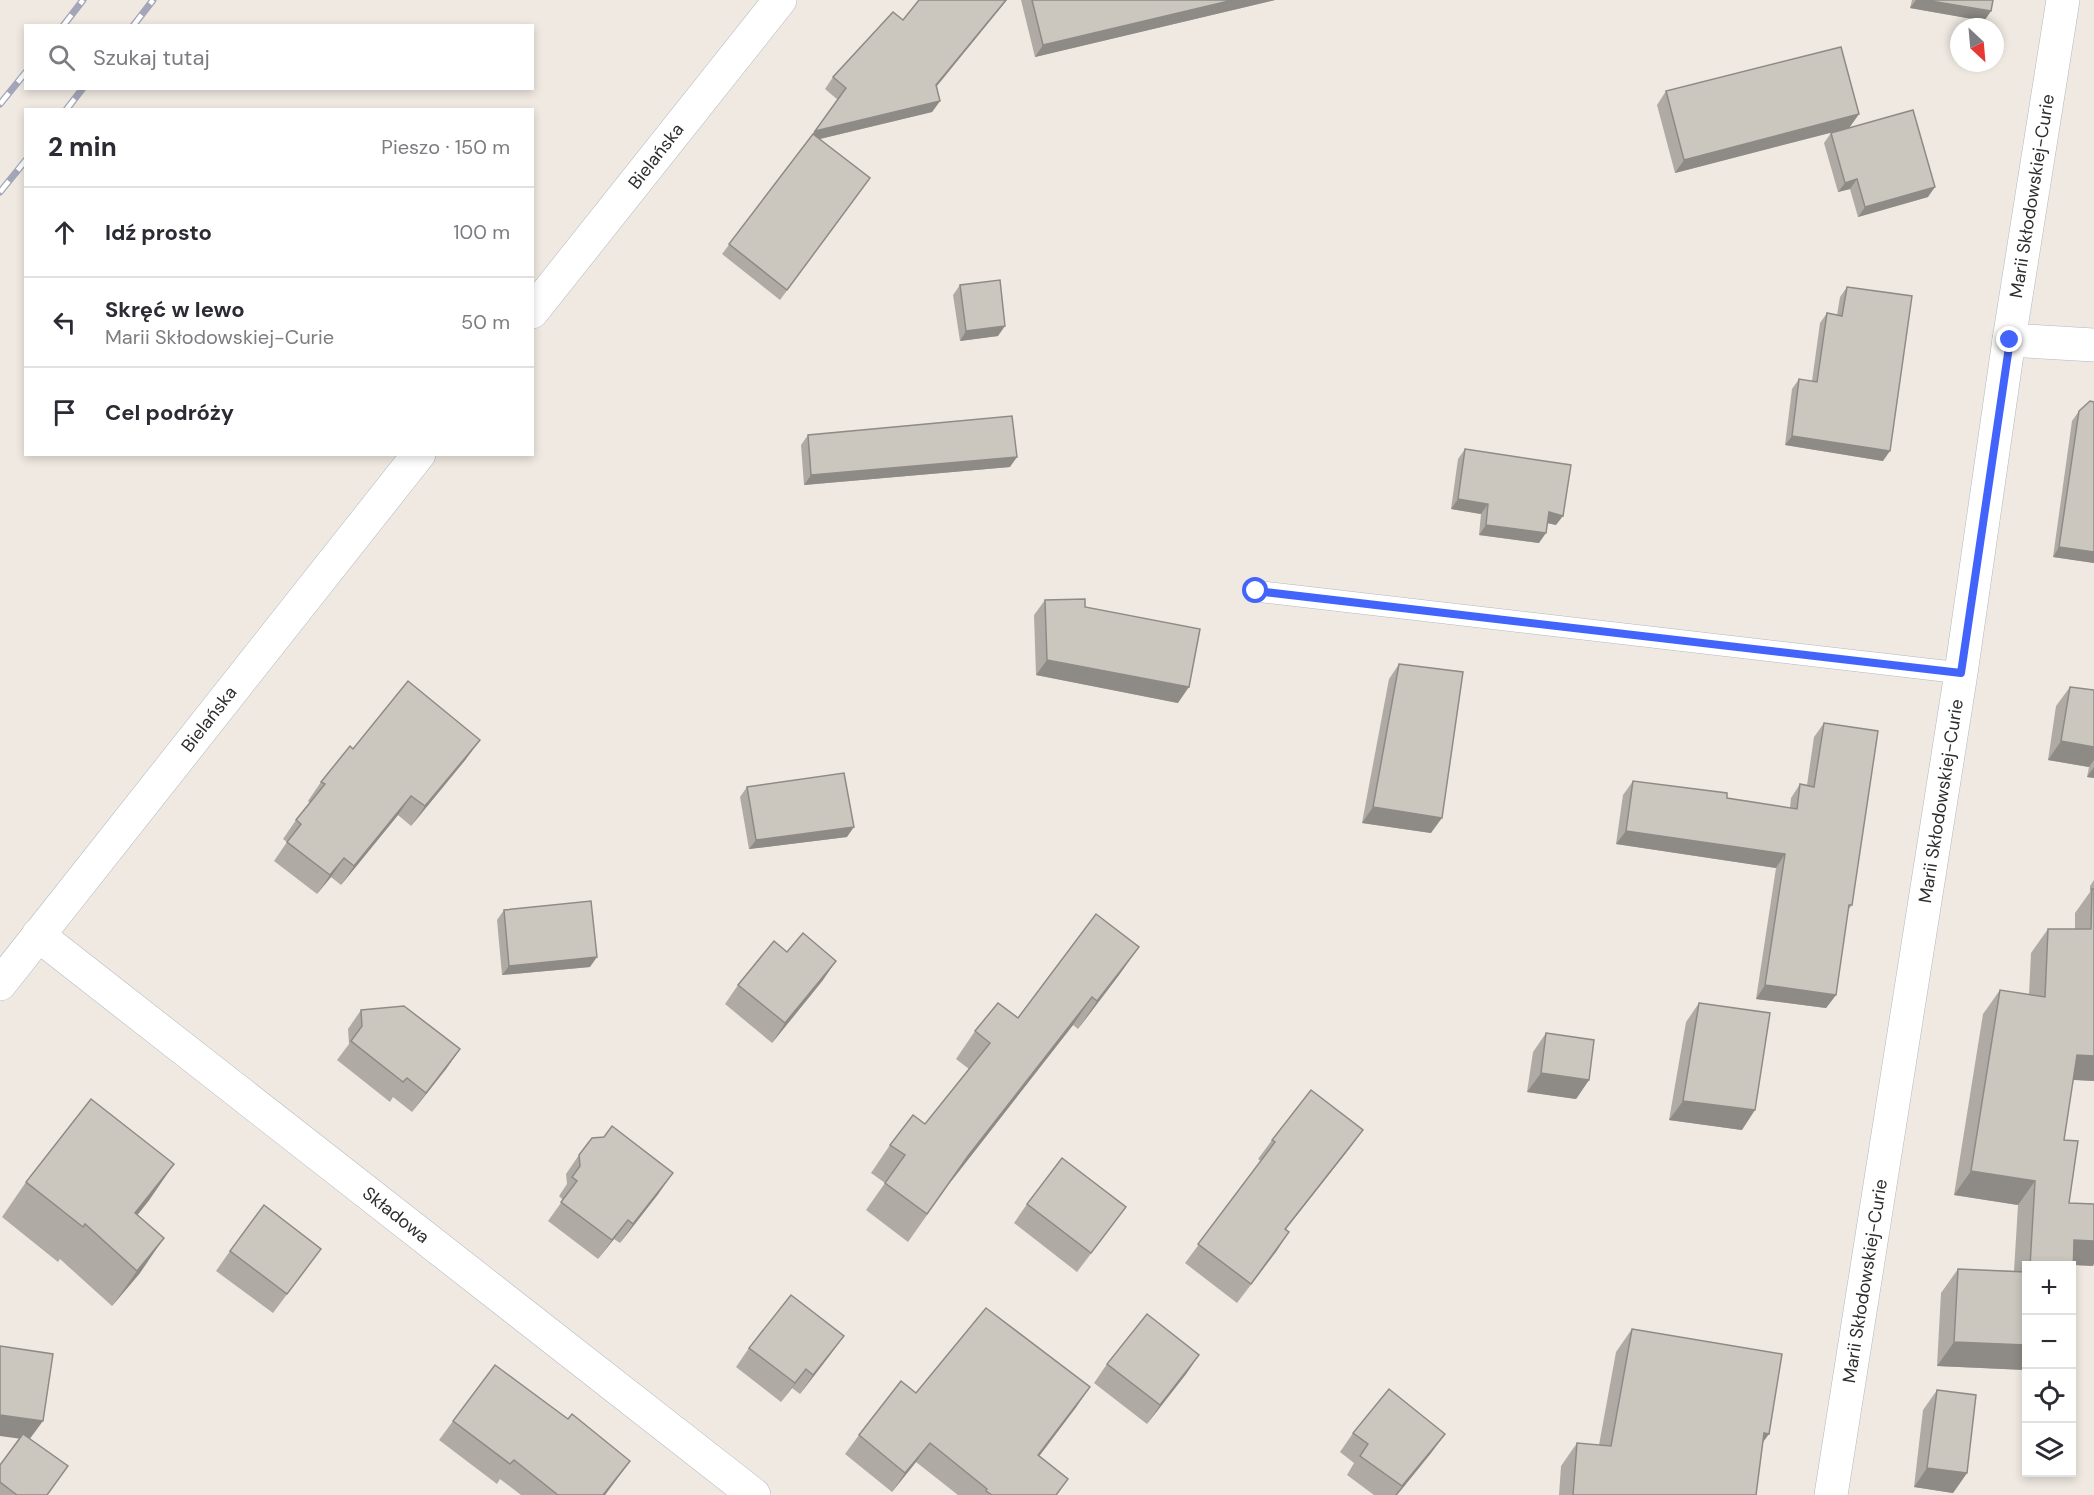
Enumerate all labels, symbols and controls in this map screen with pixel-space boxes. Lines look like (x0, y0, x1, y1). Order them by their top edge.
north arrow (1950, 18, 2004, 72)
search box (24, 24, 534, 90)
icon: search (45, 41, 78, 74)
text: Szukaj tutaj (93, 43, 210, 72)
street label: Marii Skłodowskiej-Curie (2004, 92, 2060, 300)
street label: Bielańska (623, 118, 689, 194)
text: 2 min (48, 130, 117, 164)
text: Pieszo · 150 m (381, 134, 510, 160)
icon: ahead (48, 216, 81, 249)
text: Idź prosto (105, 218, 212, 247)
text: 100 m (453, 219, 510, 245)
text: Skręć w lewo (105, 295, 245, 324)
icon: left (48, 306, 81, 339)
text: 50 m (461, 309, 510, 335)
text: Marii Skłodowskiej-Curie (105, 324, 334, 350)
route end (1996, 326, 2022, 352)
icon: arrive (48, 396, 81, 429)
text: Cel podróży (105, 398, 234, 427)
route start (1242, 577, 1268, 603)
street label: Bielańska (176, 681, 242, 757)
street label: Marii Skłodowskiej-Curie (1913, 697, 1969, 905)
street label: Marii Skłodowskiej-Curie (1837, 1177, 1893, 1385)
street label: Składowa (358, 1181, 434, 1249)
map controls (2022, 1261, 2076, 1477)
button: + (2022, 1261, 2076, 1315)
button: − (2022, 1315, 2076, 1369)
button: locate (2022, 1369, 2076, 1423)
button: layers (2022, 1423, 2076, 1477)

